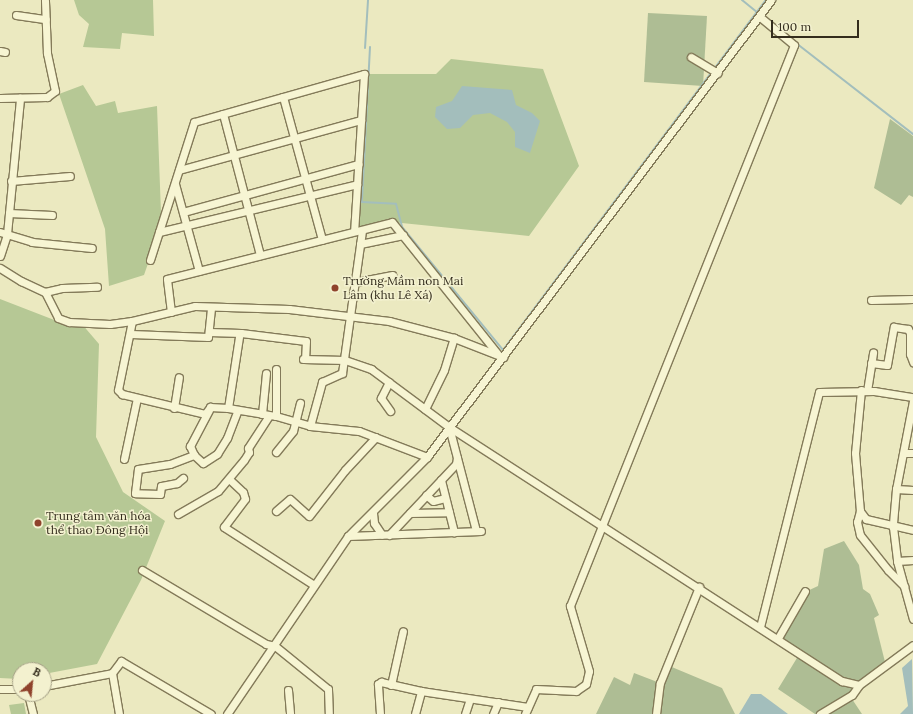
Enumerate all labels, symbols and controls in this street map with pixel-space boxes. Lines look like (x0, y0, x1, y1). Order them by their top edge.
scale bar (773, 12, 861, 38)
text: 100 m (778, 19, 811, 34)
place label: Trường Mầm non Mai Lâm (khu Lê Xá) (343, 274, 463, 302)
marker: Trường Mầm non Mai Lâm (khu Lê Xá) (330, 283, 340, 293)
place label: Trung tâm văn hóa thể thao Đông Hội (46, 509, 151, 537)
marker: Trung tâm văn hóa thể thao Đông Hội (33, 518, 43, 528)
north arrow (12, 662, 52, 702)
text: B (31, 664, 43, 680)

